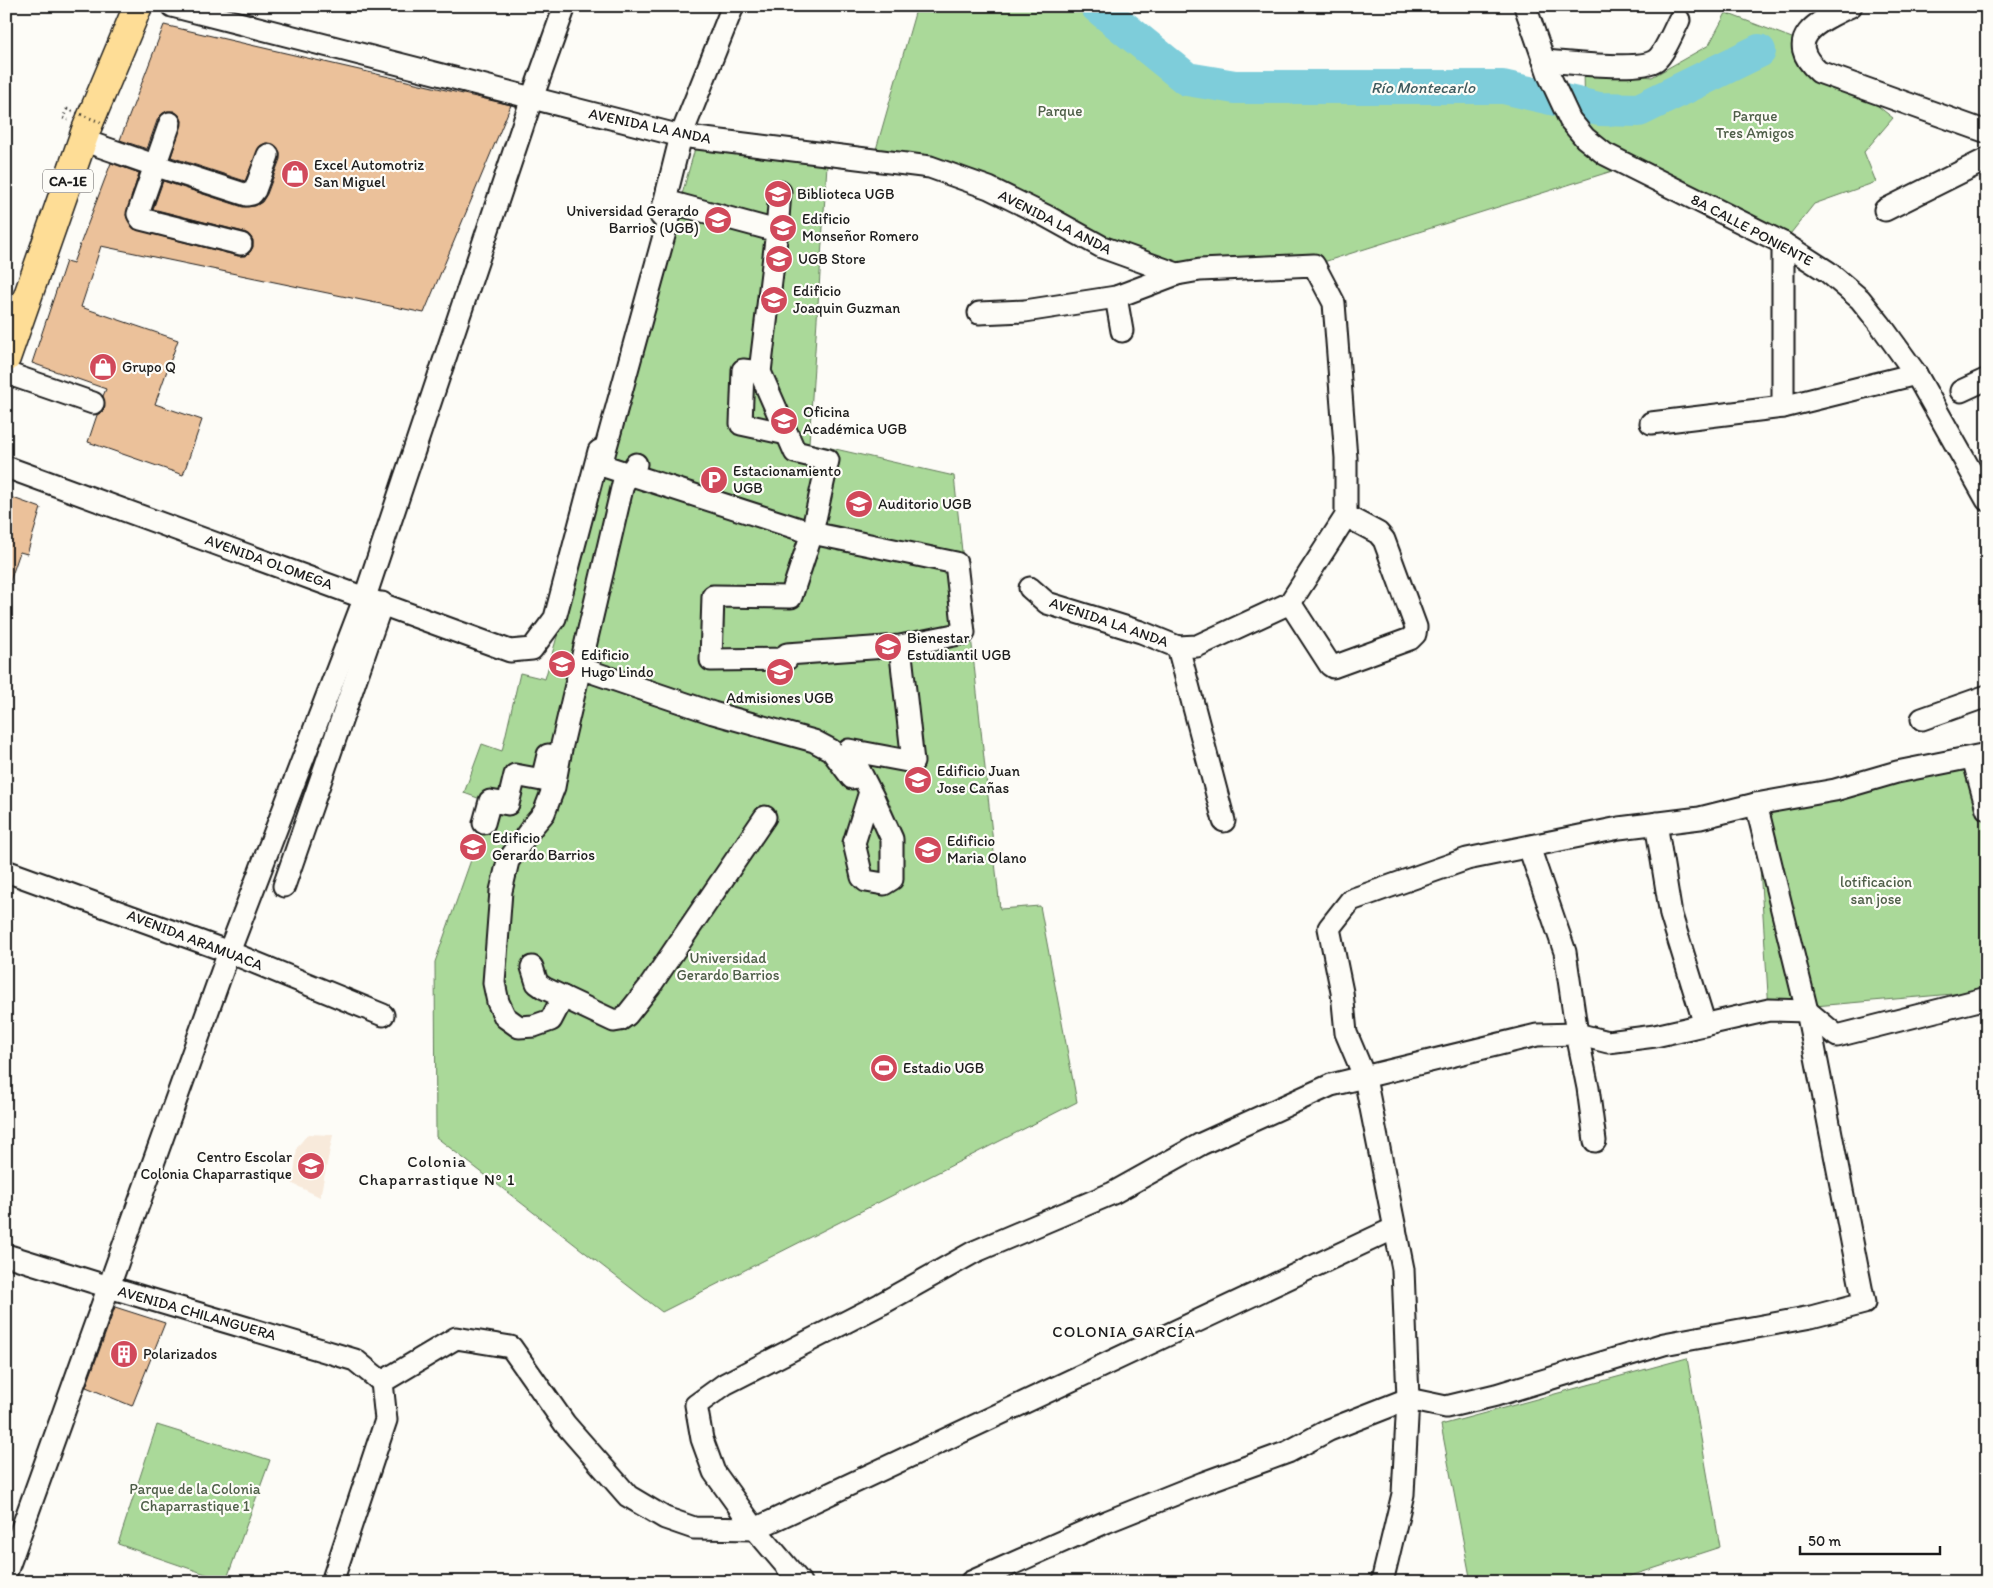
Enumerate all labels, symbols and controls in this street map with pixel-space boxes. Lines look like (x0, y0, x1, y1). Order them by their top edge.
water label: Río Montecarlo (1371, 78, 1476, 97)
park label: Parque (1038, 102, 1082, 120)
street label: AVENIDA LA ANDA (587, 104, 713, 148)
park label: Parque Tres Amigos (1716, 107, 1795, 142)
place label: Excel Automotriz San Miguel (314, 156, 424, 191)
shop icon: Excel Automotriz San Miguel (280, 159, 310, 189)
road number: CA-1E (43, 170, 93, 192)
school or university icon: Biblioteca UGB (763, 179, 793, 209)
place label: Biblioteca UGB (797, 185, 894, 203)
street label: AVENIDA LA ANDA (995, 186, 1115, 259)
street label: 8A CALLE PONIENTE (1688, 190, 1816, 270)
place label: Universidad Gerardo Barrios (UGB) (566, 202, 699, 237)
school or university icon: Universidad Gerardo Barrios (UGB) (703, 205, 733, 235)
place label: Edificio Monseñor Romero (802, 210, 919, 245)
school or university icon: Edificio Monseñor Romero (768, 213, 798, 243)
school or university icon: UGB Store (764, 244, 794, 274)
place label: UGB Store (798, 250, 866, 268)
place label: Edificio Joaquin Guzman (793, 282, 900, 317)
school or university icon: Edificio Joaquin Guzman (759, 285, 789, 315)
shop icon: Grupo Q (88, 352, 118, 382)
place label: Grupo Q (122, 358, 176, 376)
place label: Oficina Académica UGB (803, 403, 907, 438)
school or university icon: Oficina Académica UGB (769, 406, 799, 436)
place label: Estacionamiento UGB (733, 462, 841, 497)
parking icon: Estacionamiento UGB (699, 465, 729, 495)
school or university icon: Auditorio UGB (844, 489, 874, 519)
place label: Auditorio UGB (878, 495, 972, 513)
street label: AVENIDA OLOMEGA (203, 531, 336, 594)
street label: AVENIDA LA ANDA (1047, 593, 1171, 651)
place label: Bienestar Estudiantil UGB (907, 629, 1011, 664)
school or university icon: Bienestar Estudiantil UGB (873, 632, 903, 662)
place label: Edificio Hugo Lindo (581, 646, 654, 681)
school or university icon: Edificio Hugo Lindo (547, 649, 577, 679)
school or university icon: Admisiones UGB (765, 657, 795, 687)
place label: Admisiones UGB (726, 689, 834, 707)
place label: Edificio Juan Jose Cañas (937, 762, 1020, 797)
school or university icon: Edificio Juan Jose Cañas (903, 765, 933, 795)
place label: Edificio Gerardo Barrios (492, 829, 595, 864)
school or university icon: Edificio Gerardo Barrios (458, 832, 488, 862)
place label: Edificio Maria Olano (947, 832, 1027, 867)
school or university icon: Edificio Maria Olano (913, 835, 943, 865)
park label: lotificacion san jose (1840, 873, 1912, 908)
street label: AVENIDA ARAMUACA (125, 906, 266, 974)
park label: Universidad Gerardo Barrios (677, 949, 780, 984)
sports icon: Estadio UGB (869, 1053, 899, 1083)
place label: Estadio UGB (903, 1059, 984, 1077)
place label: Centro Escolar Colonia Chaparrastique (140, 1148, 292, 1183)
school or university icon: Centro Escolar Colonia Chaparrastique (296, 1151, 326, 1181)
district label: Colonia Chaparrastique Nº 1 (358, 1152, 516, 1189)
street label: AVENIDA CHILANGUERA (116, 1282, 279, 1344)
district label: COLONIA GARCÍA (1052, 1322, 1196, 1341)
building icon: Polarizados (109, 1339, 139, 1369)
place label: Polarizados (143, 1345, 218, 1363)
park label: Parque de la Colonia Chaparrastique 1 (129, 1480, 261, 1515)
scale bar (1800, 1523, 1940, 1555)
text: 50 m (1808, 1532, 1841, 1550)

